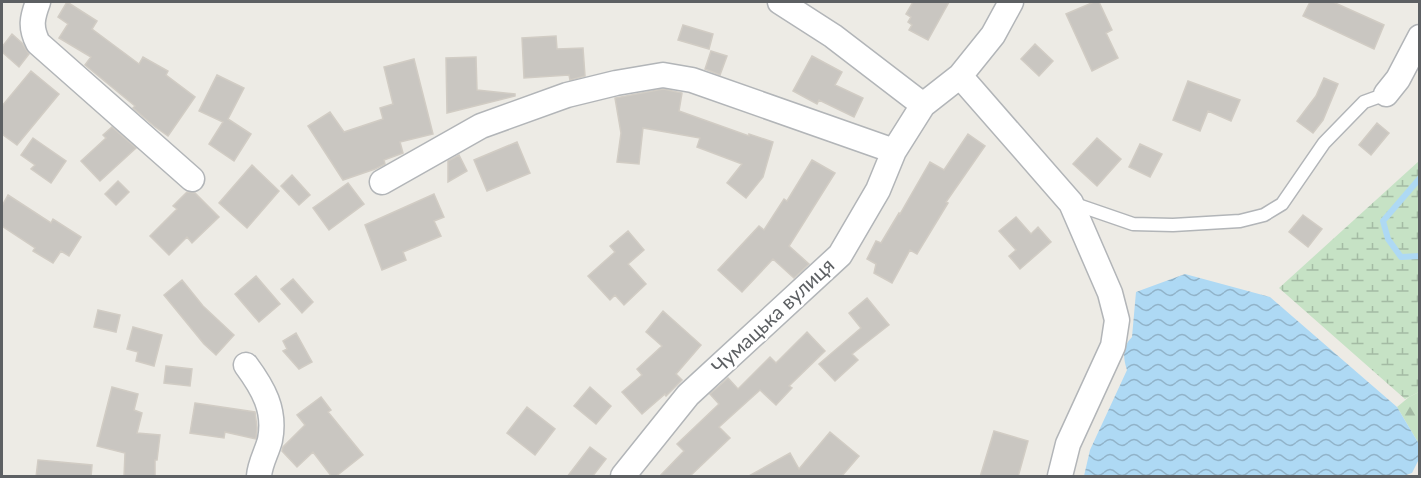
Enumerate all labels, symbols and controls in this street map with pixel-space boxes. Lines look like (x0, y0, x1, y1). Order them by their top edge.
street label: Чумацька вулиця (706, 252, 839, 378)

